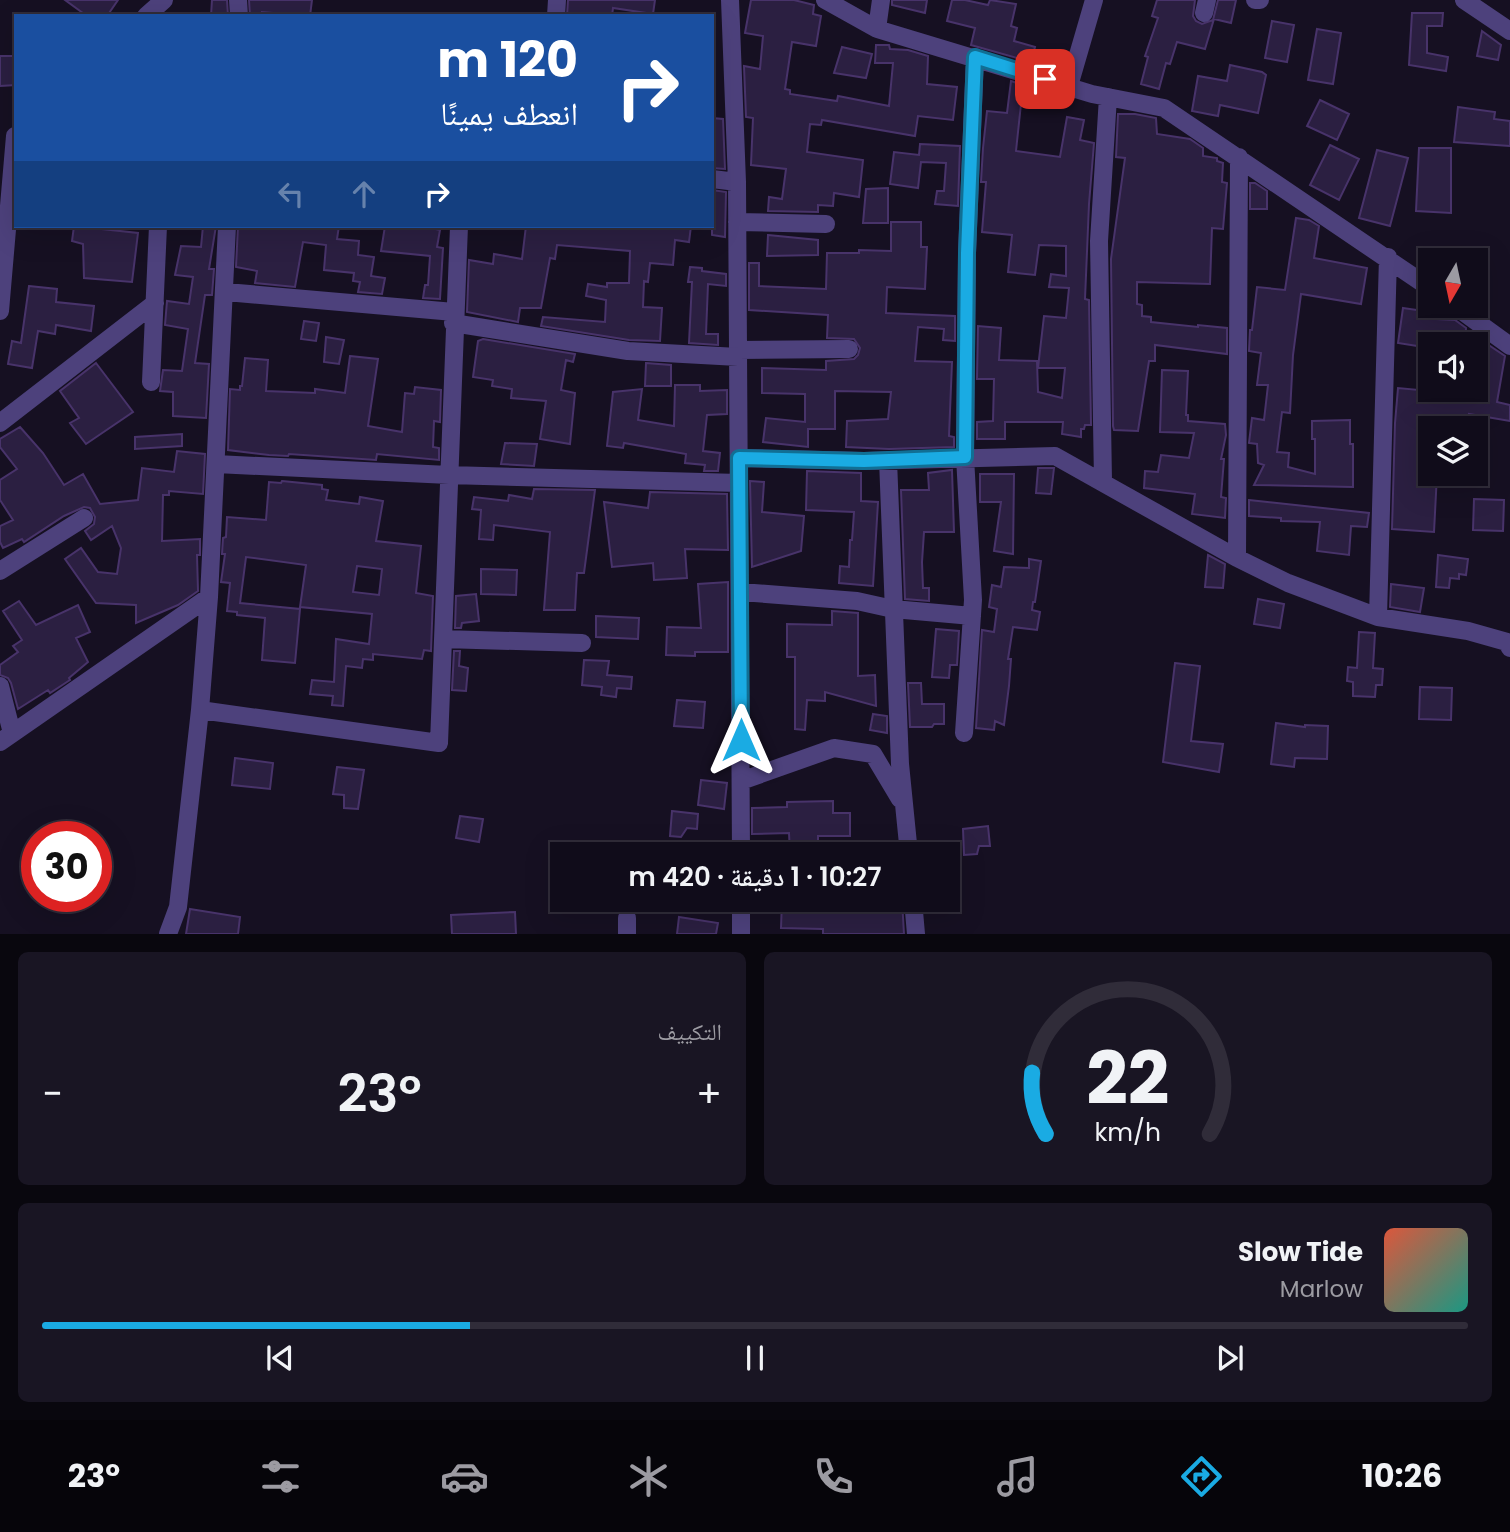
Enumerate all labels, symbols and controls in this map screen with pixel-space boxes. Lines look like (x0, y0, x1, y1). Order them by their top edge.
text: 120 m (437, 26, 578, 94)
icon: right (602, 42, 693, 133)
pin (1015, 49, 1075, 109)
icon: arrive (1026, 60, 1064, 98)
text: انعطف يمينًا (440, 91, 578, 136)
icon: left (272, 175, 310, 213)
icon: ahead (345, 175, 383, 213)
icon: right (418, 175, 456, 213)
north arrow (1418, 248, 1488, 318)
map controls (1418, 248, 1488, 486)
button: sound (1418, 332, 1488, 402)
button: layers (1418, 416, 1488, 486)
position arrow (704, 703, 778, 777)
speed limit sign: 30 (21, 821, 112, 912)
text: 10:27 · 1 دقيقة · 420 m (628, 859, 882, 895)
text: التكييف (657, 1016, 722, 1048)
text: 22 (1086, 1029, 1170, 1130)
text: 23° (337, 1057, 422, 1130)
text: − (42, 1067, 63, 1120)
text: + (696, 1067, 722, 1120)
text: km/h (1095, 1115, 1161, 1150)
text: Slow Tide (1238, 1234, 1363, 1270)
text: Marlow (1280, 1273, 1363, 1305)
icon: previous (261, 1339, 299, 1377)
icon: pause (736, 1339, 774, 1377)
icon: next (1211, 1339, 1249, 1377)
icon: filters (256, 1452, 305, 1501)
icon: car (440, 1452, 489, 1501)
icon: climate (624, 1452, 673, 1501)
icon: phone (809, 1452, 858, 1501)
icon: music (993, 1452, 1042, 1501)
icon: directions (1177, 1452, 1226, 1501)
text: 23° (68, 1453, 120, 1498)
text: 10:26 (1362, 1453, 1442, 1498)

